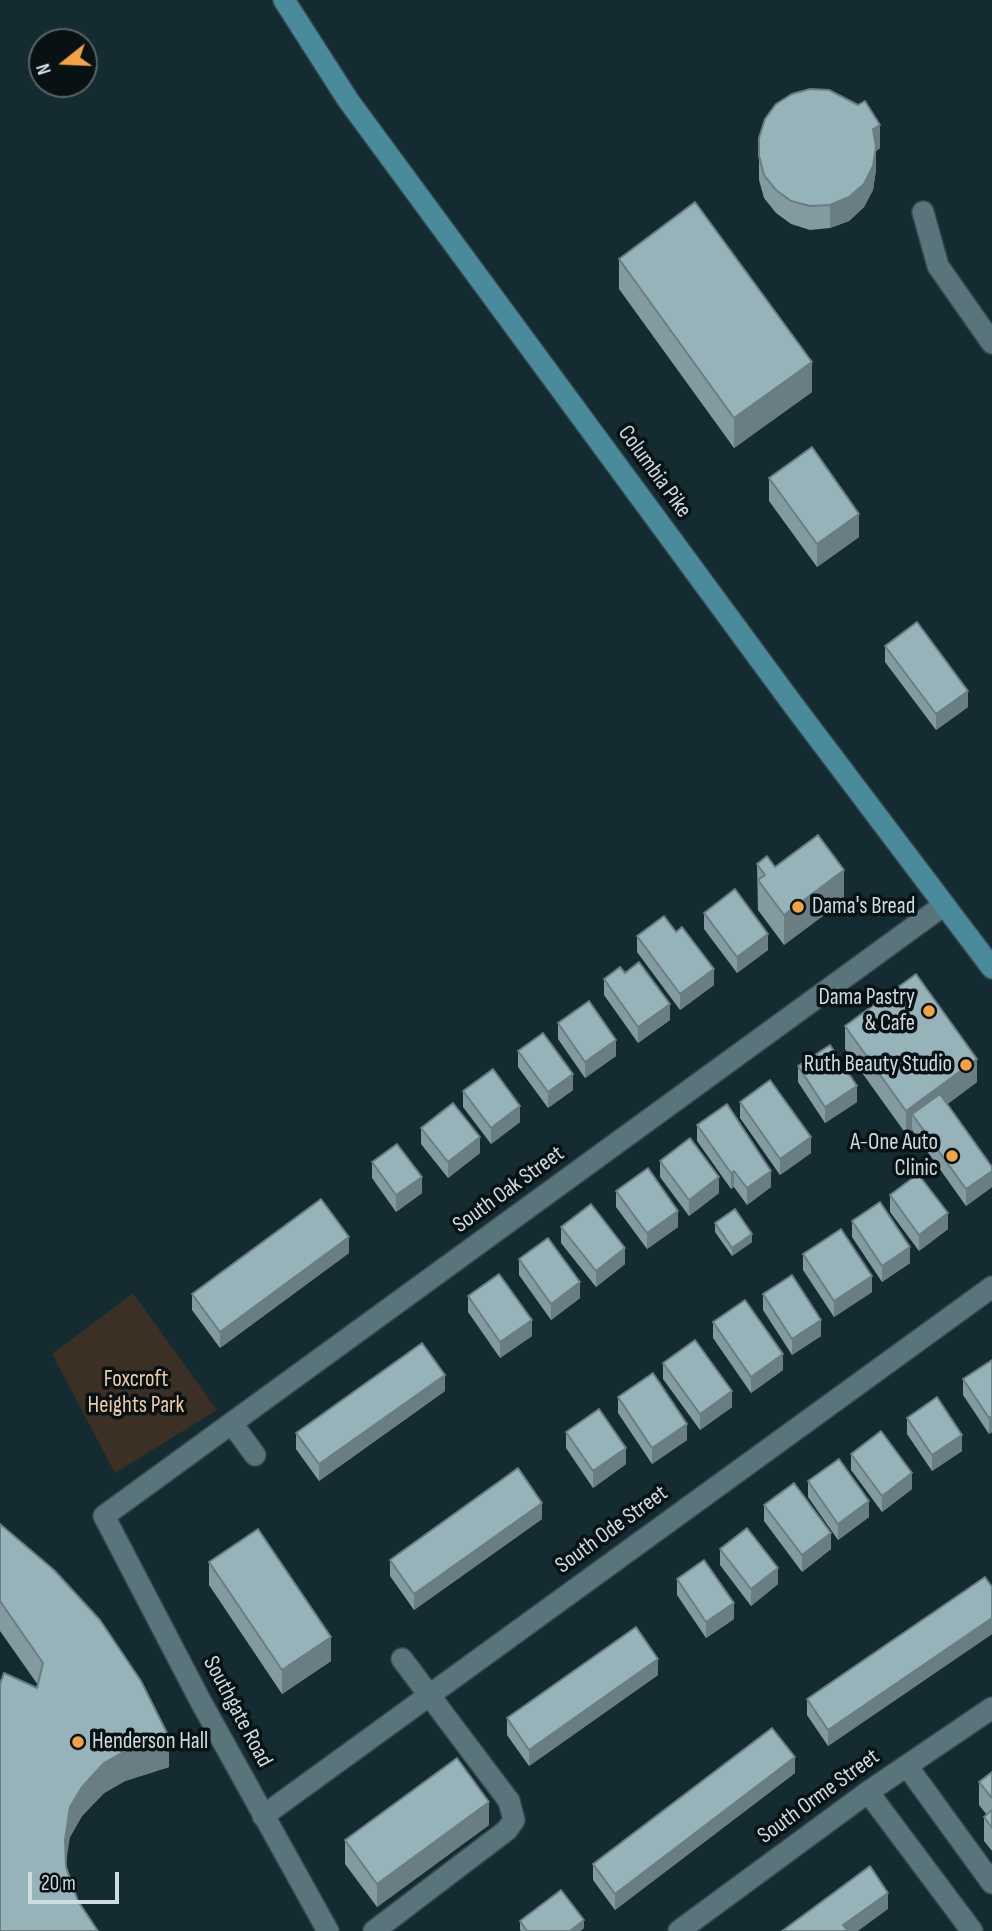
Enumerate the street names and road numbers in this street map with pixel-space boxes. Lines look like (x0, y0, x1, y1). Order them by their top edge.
street label: Columbia Pike (611, 421, 697, 523)
street label: South Oak Street (448, 1140, 570, 1240)
street label: South Ode Street (551, 1480, 673, 1580)
street label: Southgate Road (196, 1652, 278, 1772)
street label: South Orme Street (753, 1744, 885, 1850)

